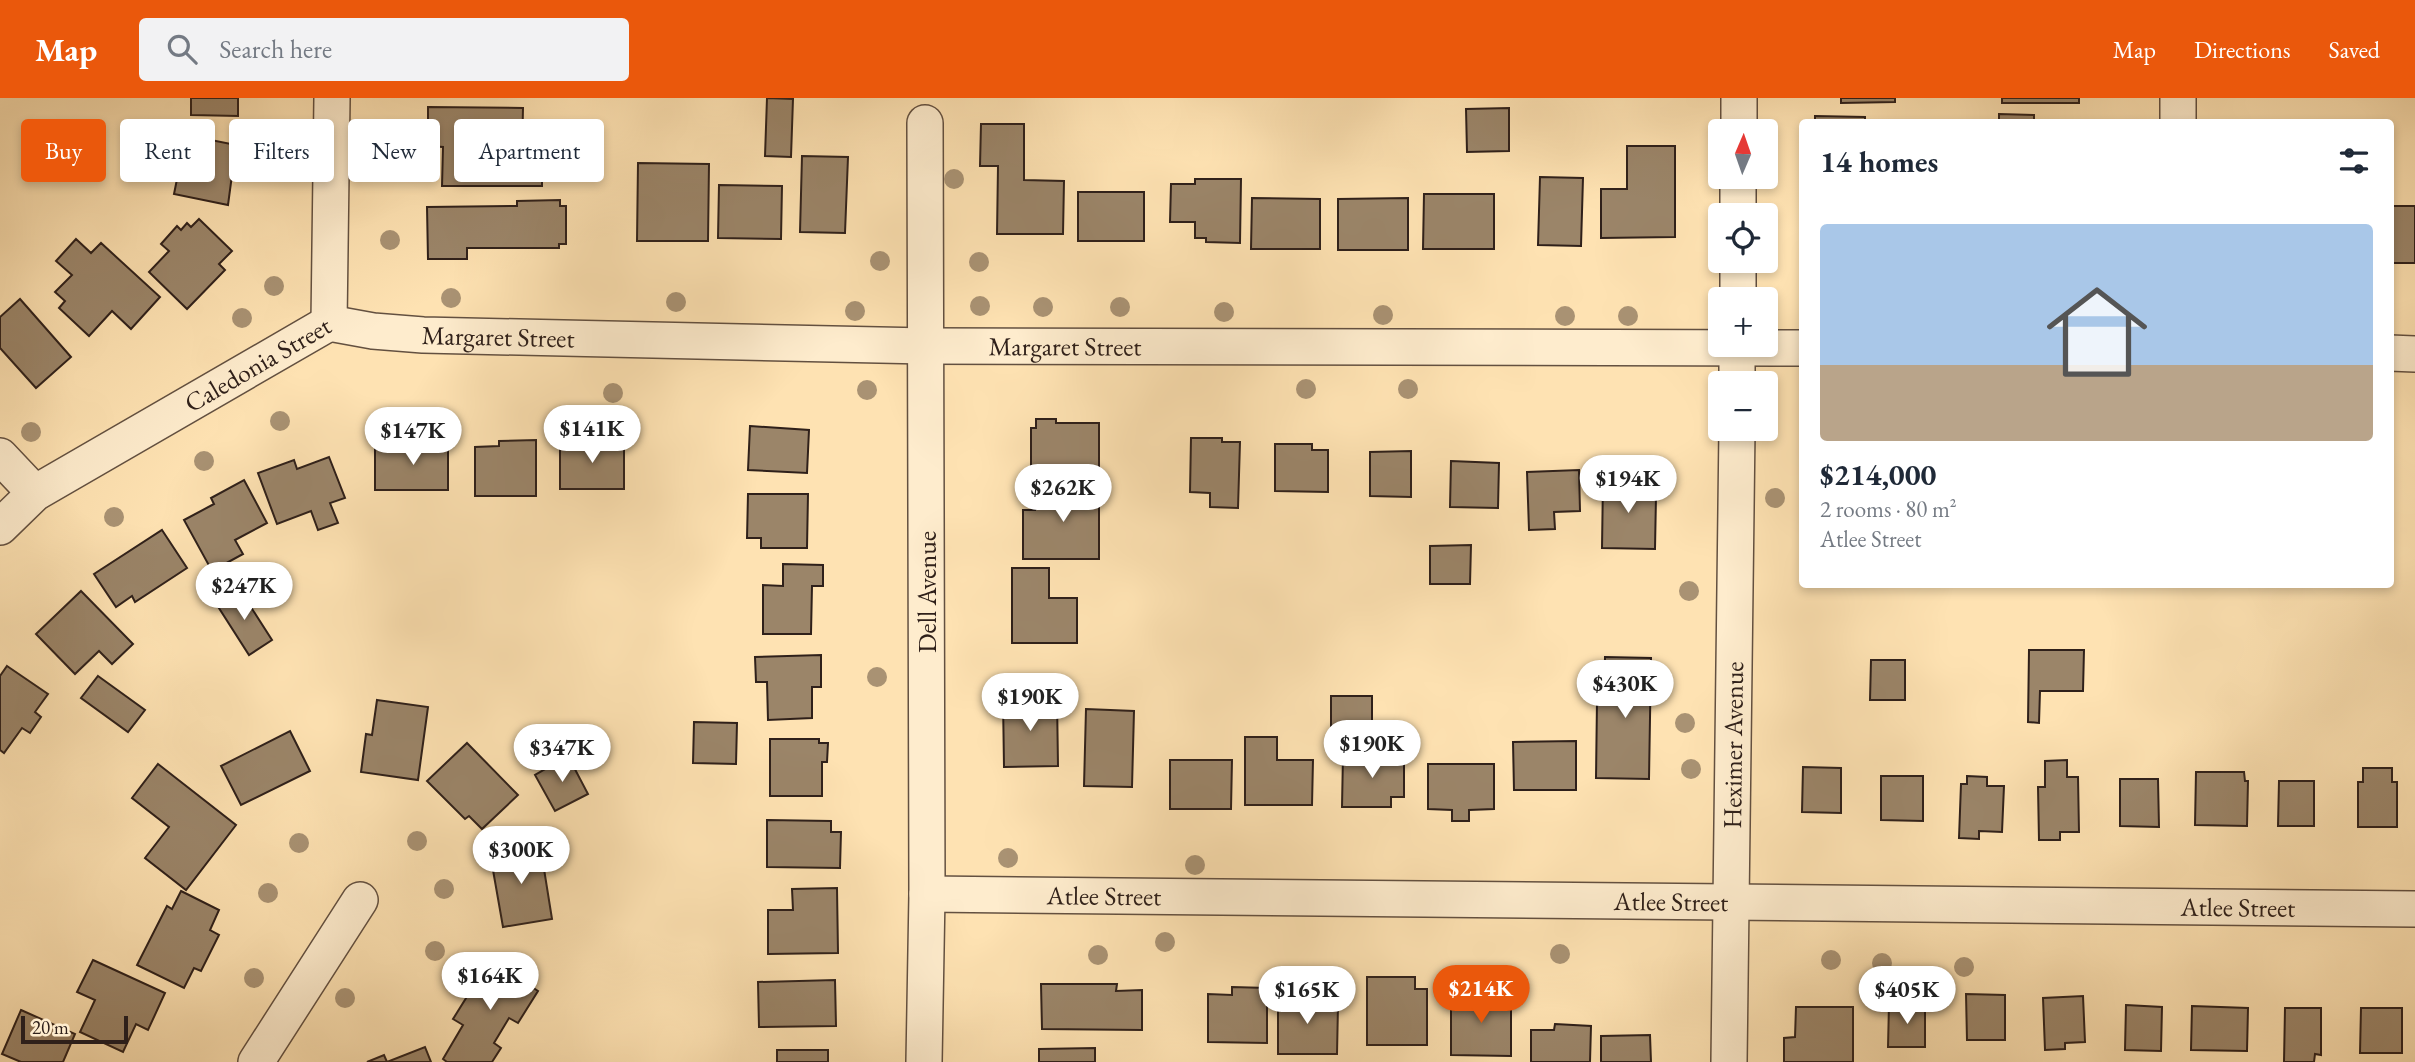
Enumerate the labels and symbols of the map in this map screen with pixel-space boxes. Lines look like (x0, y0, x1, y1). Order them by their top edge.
north arrow (1708, 119, 1778, 189)
street label: Caledonia Street (178, 309, 337, 420)
street label: Margaret Street (421, 318, 575, 355)
street label: Margaret Street (988, 329, 1142, 363)
pin: $141K (543, 406, 641, 465)
pin: $147K (364, 408, 462, 467)
pin: $194K (1579, 456, 1677, 515)
pin: $262K (1014, 464, 1112, 524)
street label: Dell Avenue (910, 531, 944, 653)
pin: $247K (195, 562, 293, 622)
pin: $430K (1576, 660, 1674, 720)
street label: Heximer Avenue (1715, 661, 1751, 829)
pin: $190K (981, 674, 1079, 733)
pin: $190K (1323, 720, 1421, 780)
pin: $347K (513, 724, 611, 784)
pin: $300K (472, 826, 570, 886)
street label: Atlee Street (1045, 878, 1162, 913)
street label: Atlee Street (1612, 884, 1729, 919)
street label: Atlee Street (2179, 890, 2296, 925)
pin: $164K (441, 953, 539, 1012)
pin: $214K (1432, 965, 1530, 1025)
pin: $165K (1258, 967, 1356, 1026)
pin: $405K (1858, 967, 1956, 1026)
scale bar (21, 1013, 128, 1045)

